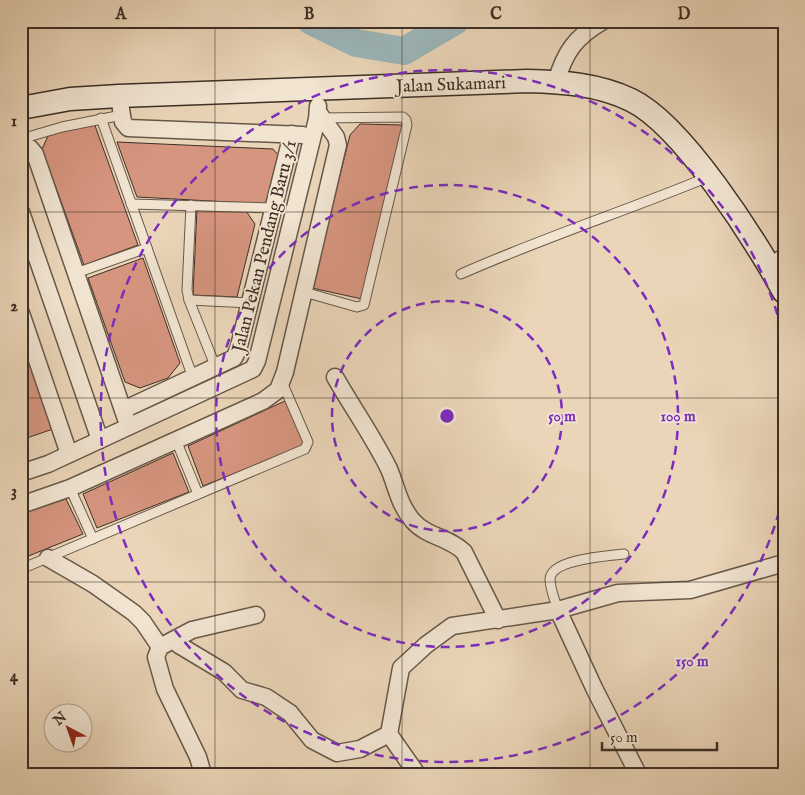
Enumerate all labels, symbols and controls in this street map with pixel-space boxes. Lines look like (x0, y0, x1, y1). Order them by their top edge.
text: A (115, 5, 128, 25)
text: B (304, 5, 315, 25)
text: C (490, 5, 502, 25)
text: D (678, 5, 691, 25)
street label: Jalan Sukamari (394, 72, 507, 99)
text: 1 (11, 112, 17, 132)
street label: Jalan Pekan Pendang Baru 3/1 (227, 138, 303, 357)
text: 2 (10, 297, 18, 317)
centre of rings (438, 407, 456, 425)
text: 50 m (548, 407, 576, 426)
text: 100 m (660, 407, 696, 426)
text: 3 (11, 482, 17, 502)
text: 150 m (675, 652, 709, 671)
text: 4 (10, 667, 19, 687)
north arrow (42, 702, 92, 752)
text: N (49, 708, 71, 730)
scale bar (602, 720, 718, 752)
text: 50 m (610, 728, 638, 747)

